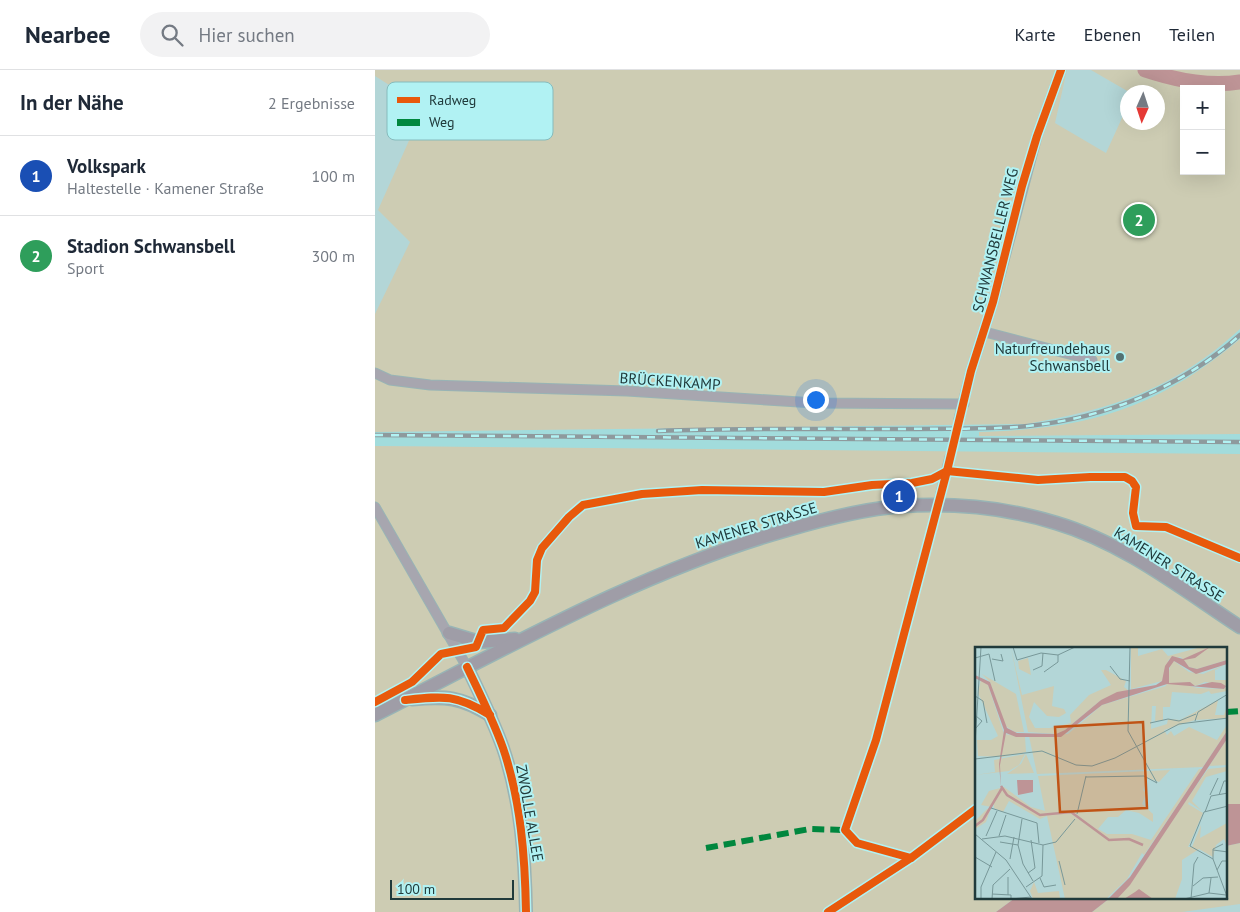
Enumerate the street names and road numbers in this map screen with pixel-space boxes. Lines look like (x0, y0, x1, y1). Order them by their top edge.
street label: SCHWANSBELLER WEG (968, 166, 1022, 314)
street label: BRÜCKENKAMP (619, 368, 721, 394)
street label: KAMENER STRASSE (693, 497, 819, 553)
street label: KAMENER STRASSE (1111, 523, 1227, 605)
street label: ZWOLLE ALLEE (512, 763, 548, 863)

